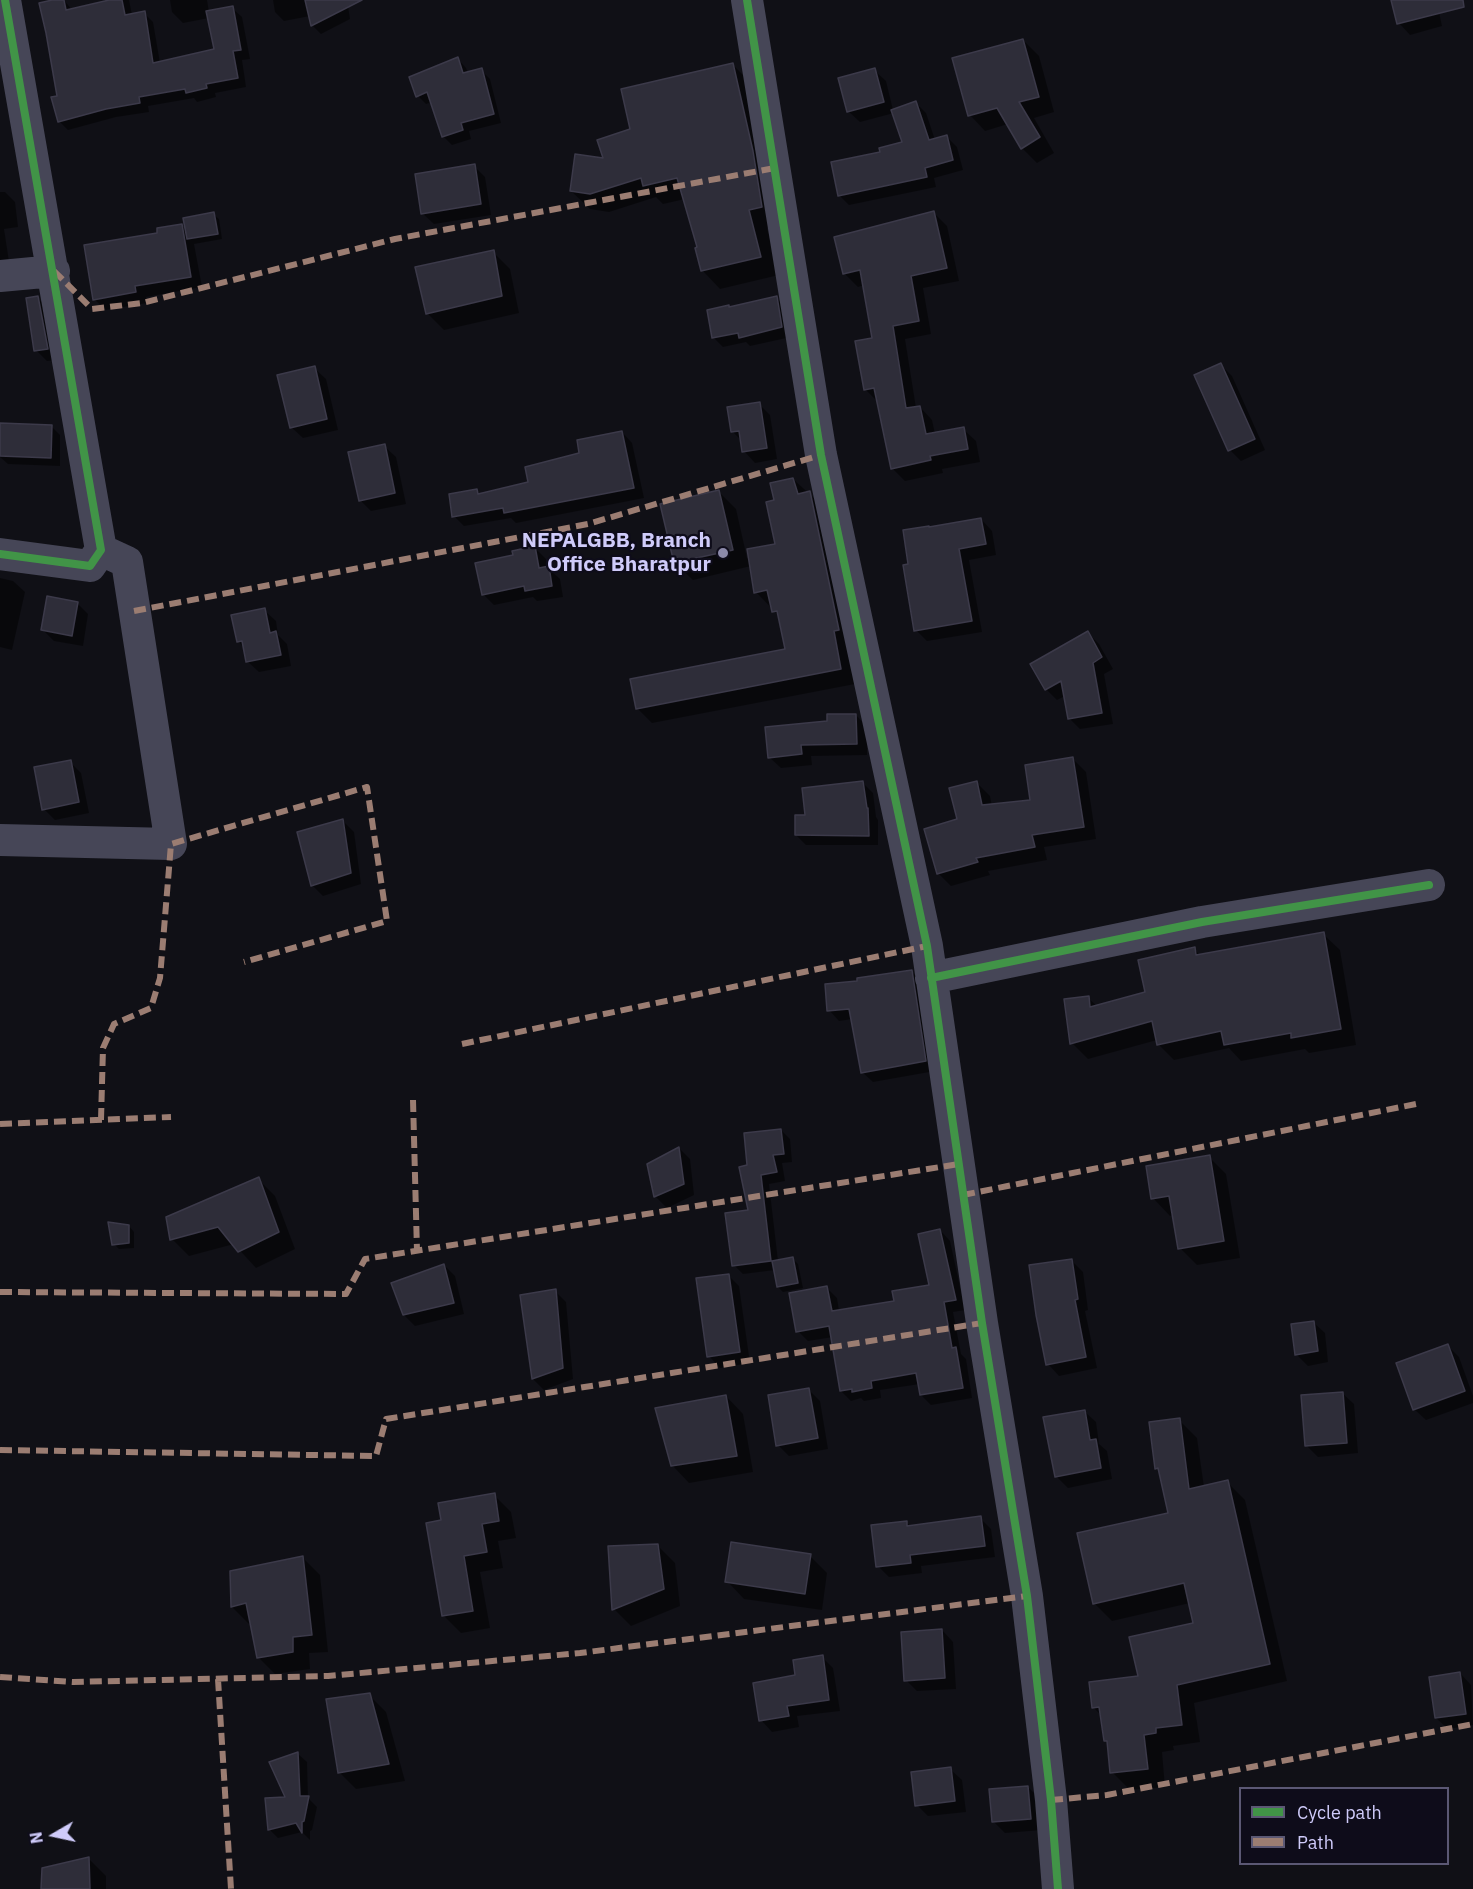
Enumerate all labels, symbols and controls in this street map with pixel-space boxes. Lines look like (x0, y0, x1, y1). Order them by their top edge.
place label: NEPALGBB, Branch Office Bharatpur (522, 528, 711, 578)
marker: NEPALGBB, Branch Office Bharatpur (716, 546, 730, 560)
legend (1239, 1787, 1449, 1865)
text: Cycle path (1297, 1801, 1382, 1824)
north arrow (24, 1805, 84, 1865)
text: N (25, 1831, 47, 1845)
text: Path (1297, 1831, 1334, 1854)

